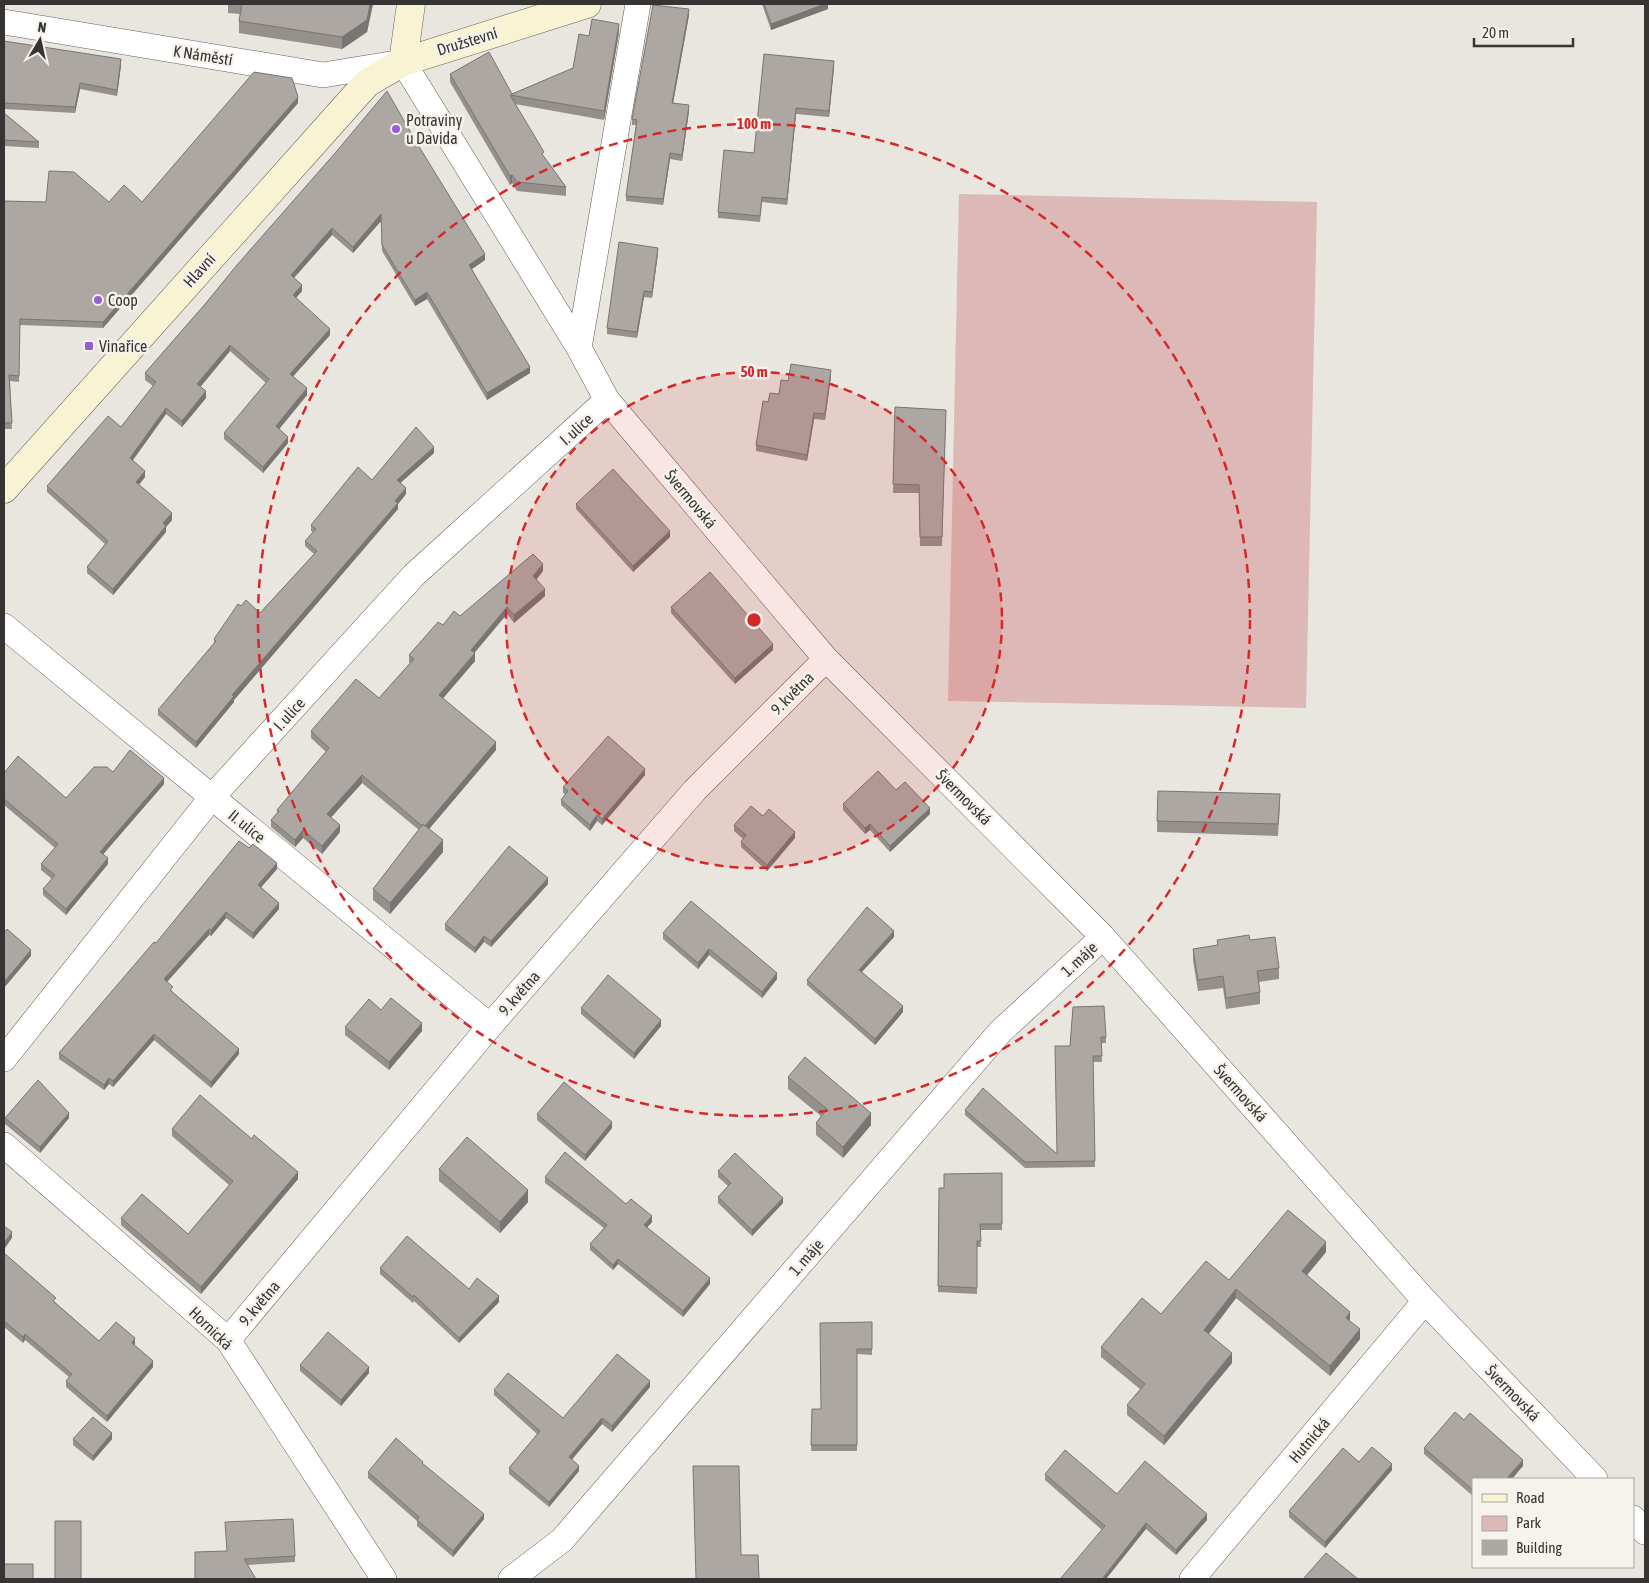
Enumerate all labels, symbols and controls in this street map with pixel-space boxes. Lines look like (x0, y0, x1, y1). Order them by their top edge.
north arrow (15, 15, 65, 65)
scale bar (1474, 15, 1573, 47)
text: N (37, 19, 47, 36)
street label: Družstevní (435, 23, 500, 59)
text: 20 m (1482, 24, 1509, 41)
street label: K Náměstí (172, 41, 234, 69)
place label: Potraviny u Davida (406, 111, 463, 147)
text: 100 m (737, 115, 771, 132)
marker: Potraviny u Davida (390, 123, 402, 135)
street label: Hlavní (179, 249, 219, 291)
place label: Coop (108, 291, 138, 310)
marker: Coop (92, 294, 104, 306)
place label: Vinařice (99, 337, 147, 355)
marker: Vinařice (83, 340, 95, 352)
text: 50 m (741, 363, 768, 380)
street label: I. ulice (556, 410, 596, 448)
street label: Švermovská (661, 466, 721, 532)
centre of rings (745, 611, 763, 629)
street label: 9. května (767, 668, 817, 718)
street label: I. ulice (270, 694, 308, 734)
street label: Švermovská (933, 766, 995, 828)
street label: II. ulice (225, 806, 269, 846)
street label: 1. máje (1057, 938, 1101, 981)
street label: 9. května (495, 967, 543, 1019)
street label: Švermovská (1211, 1061, 1271, 1125)
street label: 1. máje (785, 1235, 827, 1280)
street label: 9. května (235, 1277, 283, 1329)
street label: Hornická (186, 1303, 236, 1353)
street label: Švermovská (1482, 1361, 1544, 1425)
street label: Hutnická (1285, 1414, 1333, 1466)
legend (1472, 1478, 1634, 1568)
text: Road (1516, 1489, 1545, 1506)
text: Park (1516, 1514, 1541, 1531)
text: Building (1516, 1539, 1562, 1556)

